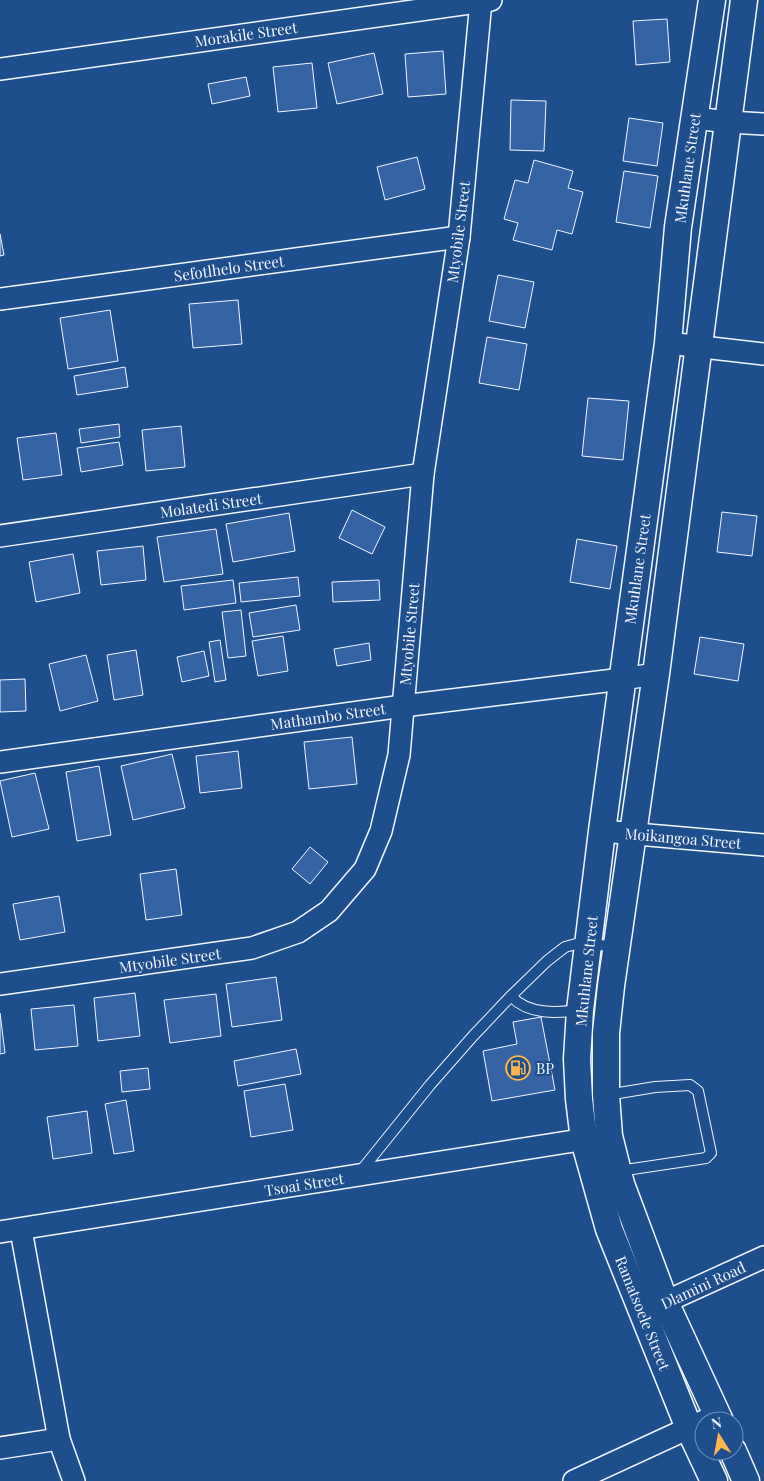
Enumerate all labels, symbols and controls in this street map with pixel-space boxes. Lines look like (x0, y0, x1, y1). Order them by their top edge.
street label: Morakile Street (193, 17, 299, 51)
street label: Mkuhlane Street (669, 111, 705, 224)
street label: Mtyobile Street (442, 179, 474, 284)
street label: Sefotlhelo Street (173, 250, 286, 286)
street label: Molatedi Street (159, 488, 264, 522)
street label: Mkuhlane Street (619, 512, 655, 625)
street label: Mtyobile Street (395, 581, 423, 686)
street label: Mathambo Street (269, 698, 388, 734)
street label: Moikangoa Street (624, 823, 743, 853)
street label: Mkuhlane Street (570, 914, 602, 1027)
street label: Mtyobile Street (118, 943, 223, 977)
fuel station icon: BP (505, 1055, 531, 1081)
place label: BP (536, 1058, 554, 1078)
street label: Tsoai Street (263, 1168, 346, 1200)
street label: Ramatsoele Street (611, 1253, 675, 1374)
street label: Dlamini Road (657, 1257, 749, 1313)
north arrow (694, 1411, 744, 1461)
text: N (710, 1412, 723, 1433)

